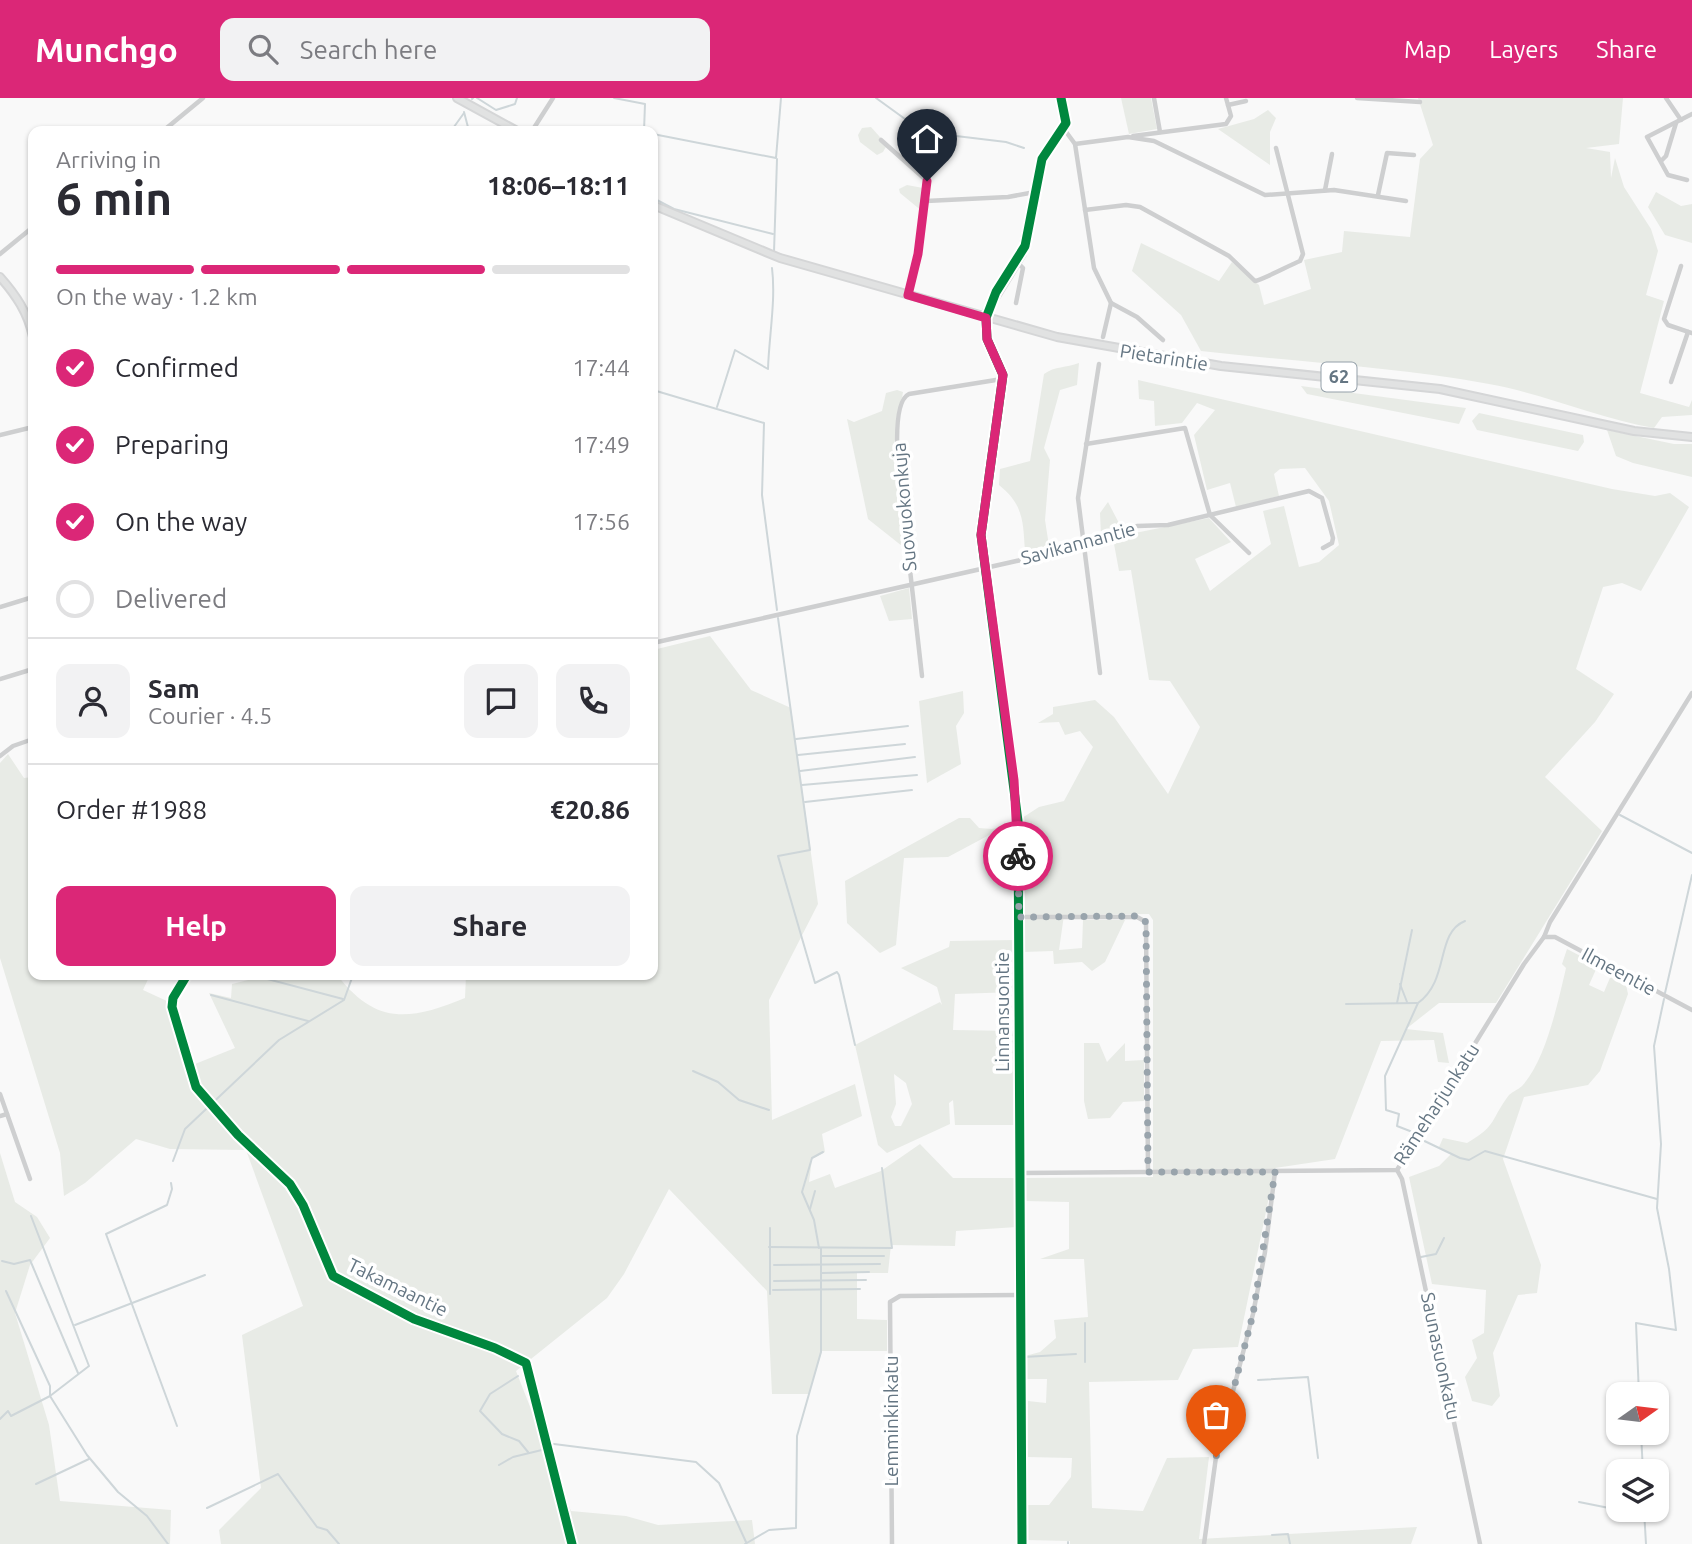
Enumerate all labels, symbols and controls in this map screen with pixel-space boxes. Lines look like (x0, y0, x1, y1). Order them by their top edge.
search box (220, 18, 710, 81)
icon: search (244, 30, 282, 68)
text: Munchgo (35, 31, 178, 68)
text: Search here (300, 35, 437, 64)
text: Map (1404, 36, 1451, 63)
text: Layers (1489, 36, 1558, 63)
text: Share (1596, 36, 1657, 63)
pin (897, 109, 957, 181)
icon: home (908, 120, 946, 158)
text: Arriving in (56, 147, 161, 172)
text: 18:06–18:11 (487, 171, 630, 200)
text: 6 min (56, 172, 172, 224)
text: On the way · 1.2 km (56, 284, 258, 309)
street label: Pietarintie (1118, 339, 1210, 375)
icon: check (56, 349, 94, 387)
text: Confirmed (115, 353, 239, 382)
text: 17:44 (572, 355, 630, 380)
road number: 62 (1322, 362, 1356, 391)
icon: check (56, 426, 94, 464)
text: Preparing (115, 430, 229, 459)
text: 17:49 (572, 432, 630, 457)
street label: Suovuokonkuja (887, 442, 921, 572)
icon: check (56, 503, 94, 541)
text: On the way (115, 507, 247, 536)
text: 17:56 (572, 509, 630, 534)
street label: Savikannantie (1018, 517, 1138, 569)
text: Delivered (115, 584, 227, 613)
button: person (56, 664, 130, 738)
button: chat (464, 664, 538, 738)
button: phone (556, 664, 630, 738)
text: Sam (148, 674, 200, 703)
text: Courier · 4.5 (148, 703, 272, 728)
text: Order #1988 (56, 795, 207, 824)
text: €20.86 (550, 795, 630, 824)
courier (983, 821, 1053, 891)
icon: bike (999, 837, 1037, 875)
button: Help (56, 886, 336, 966)
button: Share (350, 886, 630, 966)
street label: Ilmeentie (1578, 942, 1660, 1000)
street label: Linnansuontie (991, 952, 1013, 1072)
street label: Rämeharjunkatu (1389, 1039, 1483, 1169)
street label: Takamaantie (345, 1253, 451, 1321)
street label: Saunasuonkatu (1417, 1290, 1465, 1422)
street label: Lemminkinkatu (880, 1355, 902, 1487)
north arrow (1606, 1382, 1670, 1446)
map controls (1606, 1382, 1669, 1522)
pin (1186, 1385, 1246, 1457)
icon: bag (1197, 1396, 1235, 1434)
button: layers (1606, 1459, 1669, 1522)

